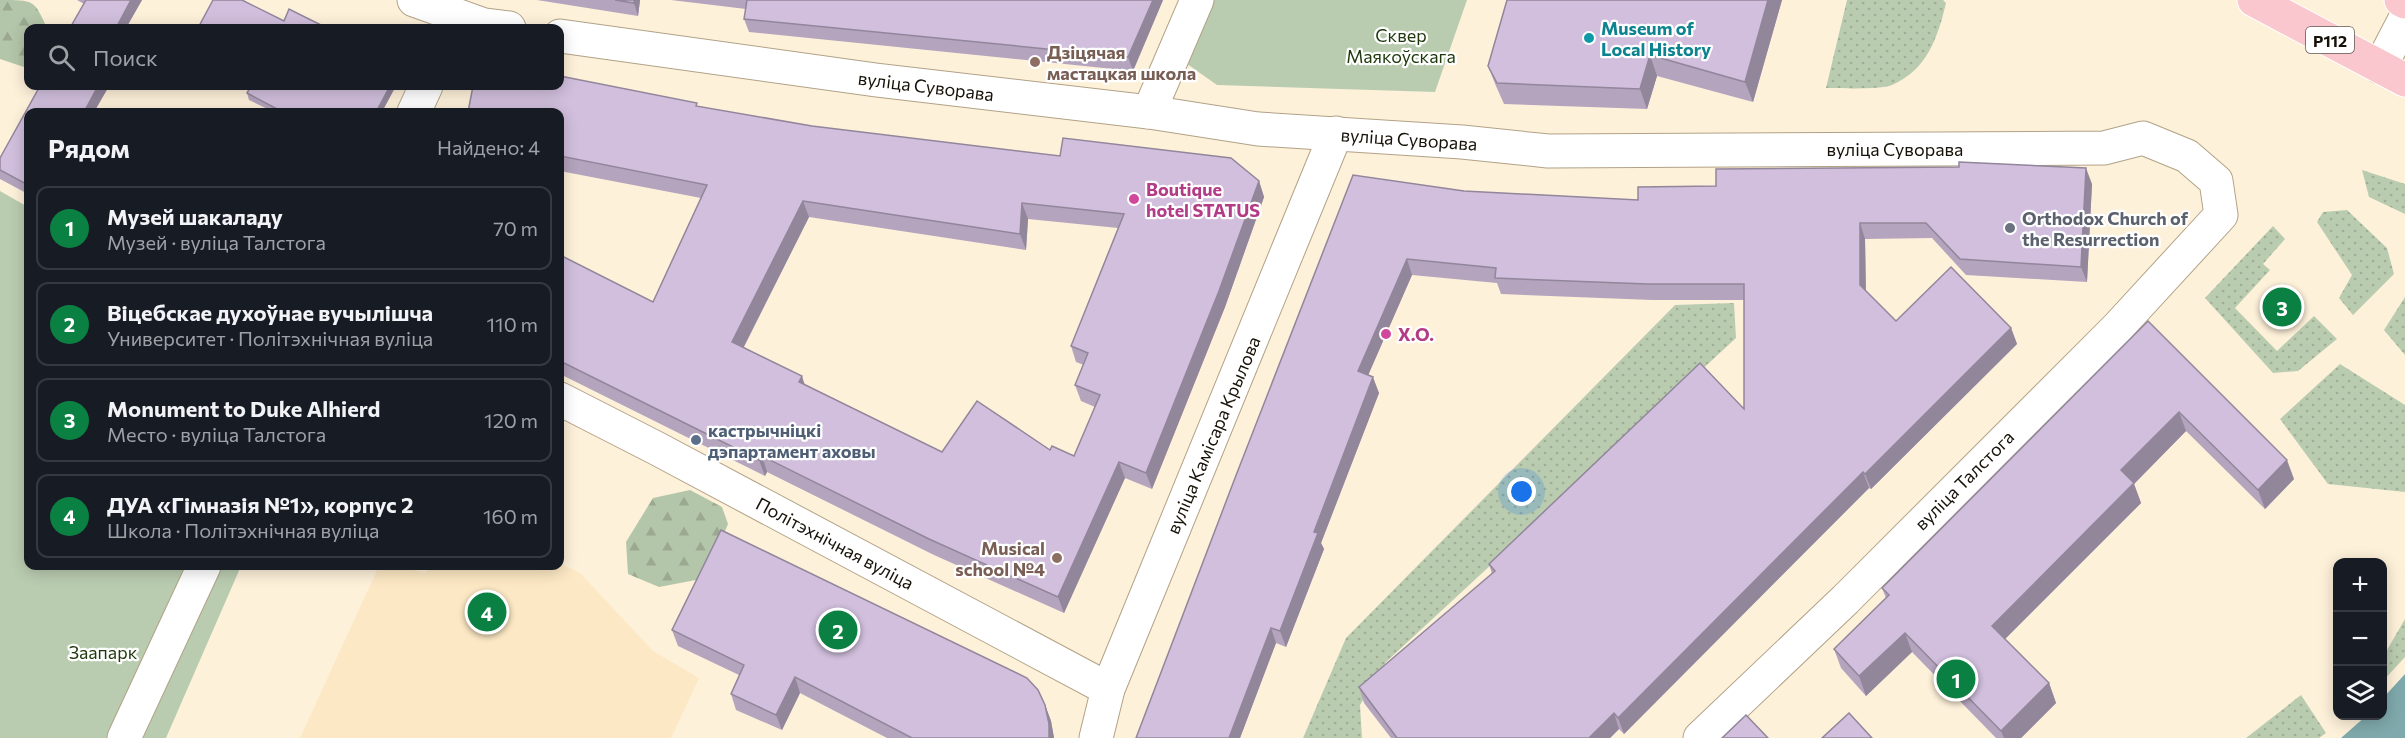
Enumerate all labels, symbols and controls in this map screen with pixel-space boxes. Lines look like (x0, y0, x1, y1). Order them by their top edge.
place label: Museum of Local History (1601, 17, 1711, 60)
search box (24, 24, 564, 90)
park label: Сквер Маякоўскага (1346, 24, 1456, 67)
road number: Р112 (2306, 27, 2354, 53)
marker: Museum of Local History (1582, 31, 1596, 45)
icon: search (45, 41, 78, 74)
place label: Дзіцячая мастацкая школа (1047, 41, 1196, 84)
text: Поиск (93, 44, 158, 71)
marker: Дзіцячая мастацкая школа (1028, 55, 1042, 69)
street label: вуліца Суворава (857, 67, 995, 105)
street label: вуліца Суворава (1340, 123, 1478, 155)
text: Рядом (48, 132, 130, 163)
text: Найдено: 4 (437, 135, 540, 159)
street label: вуліца Суворава (1827, 138, 1963, 160)
place label: Boutique hotel STATUS (1146, 178, 1260, 221)
marker: Boutique hotel STATUS (1127, 192, 1141, 206)
text: Музей шакаладу (107, 203, 283, 230)
place label: Orthodox Church of the Resurrection (2022, 207, 2189, 250)
text: 1 (65, 216, 74, 240)
text: 70 m (493, 216, 538, 240)
marker: Orthodox Church of the Resurrection (2003, 221, 2017, 235)
text: Музей · вуліца Талстога (107, 230, 326, 254)
pin: 3 (2262, 284, 2302, 330)
text: Віцебскае духоўнае вучылішча (107, 299, 433, 326)
text: 2 (64, 312, 75, 336)
text: 110 m (487, 312, 538, 336)
place label: X.O. (1398, 323, 1434, 345)
text: Университет · Політэхнічная вуліца (107, 326, 433, 350)
marker: X.O. (1379, 327, 1393, 341)
street label: вуліца Камісара Крылова (1161, 333, 1265, 537)
text: Monument to Duke Alhierd (107, 395, 380, 422)
text: 3 (64, 408, 75, 432)
text: 120 m (484, 408, 538, 432)
place label: кастрычніцкі дэпартамент аховы (708, 419, 875, 462)
text: Место · вуліца Талстога (107, 422, 326, 446)
street label: вуліца Талстога (1910, 426, 2018, 534)
marker: кастрычніцкі дэпартамент аховы (689, 433, 703, 447)
your location (1507, 477, 1536, 506)
text: ДУА «Гімназія №1», корпус 2 (107, 491, 413, 518)
street label: Політэхнічная вуліца (752, 492, 918, 594)
text: 4 (63, 504, 76, 528)
text: 160 m (483, 504, 538, 528)
text: Школа · Політэхнічная вуліца (107, 518, 379, 542)
place label: Musical school №4 (955, 537, 1045, 580)
marker: Musical school №4 (1050, 551, 1064, 565)
map controls (2333, 558, 2387, 720)
button: + (2333, 558, 2387, 612)
pin: 4 (468, 590, 506, 634)
pin: 2 (818, 608, 858, 652)
button: − (2333, 612, 2387, 666)
park label: Заапарк (69, 641, 138, 663)
pin: 1 (1936, 656, 1976, 702)
button: layers (2333, 666, 2387, 720)

